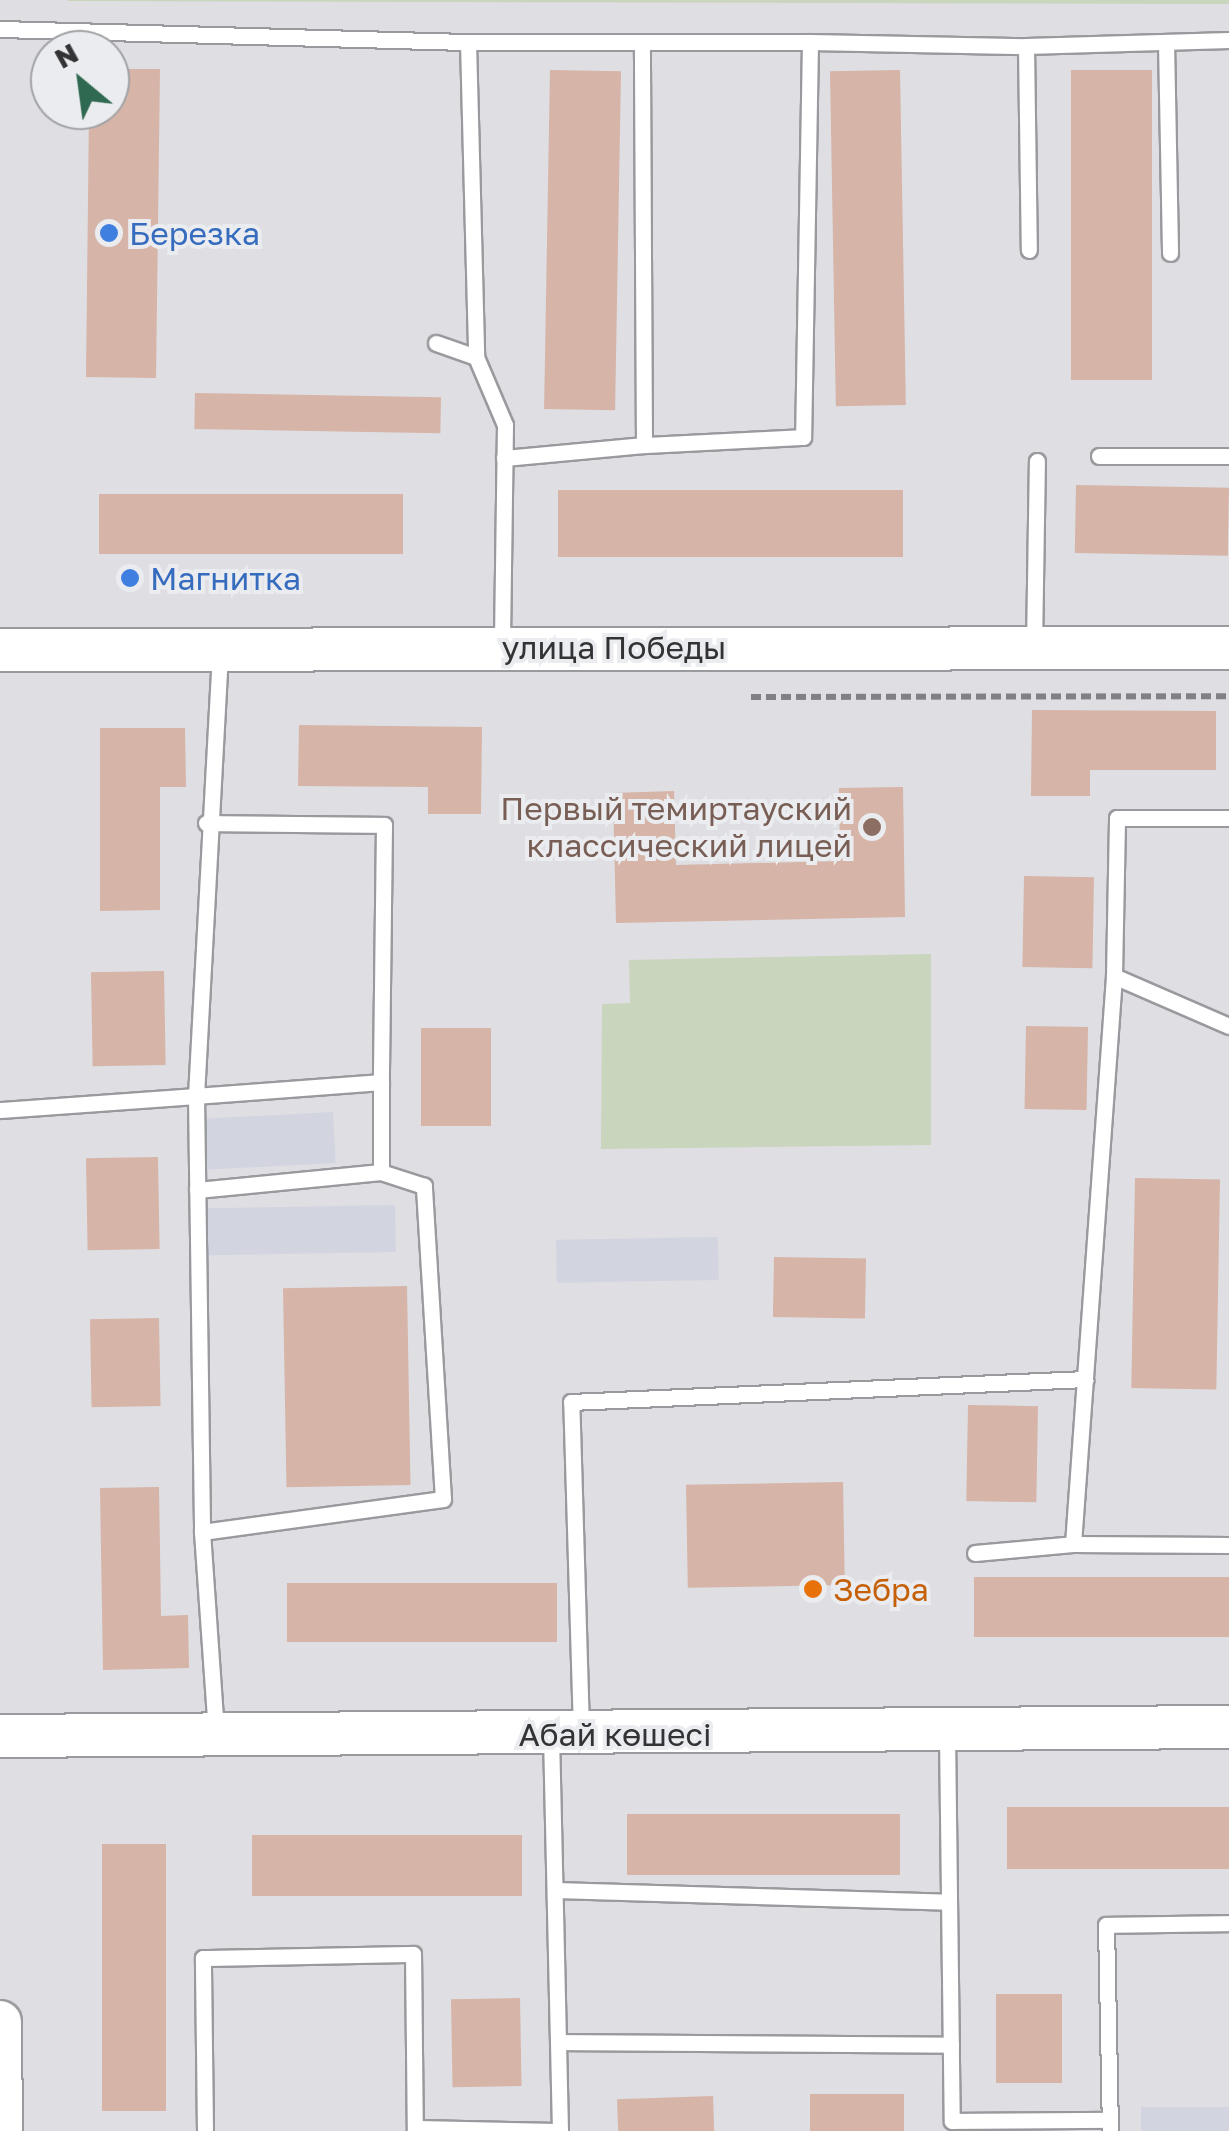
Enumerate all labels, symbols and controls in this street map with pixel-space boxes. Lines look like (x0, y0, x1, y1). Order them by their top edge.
north arrow (30, 30, 130, 130)
text: N (49, 35, 83, 75)
place label: Березка (129, 214, 260, 252)
marker: Березка (98, 222, 120, 244)
place label: Магнитка (150, 559, 301, 597)
marker: Магнитка (119, 567, 141, 589)
street label: улица Победы (502, 628, 726, 666)
place label: Первый темиртауский классический лицей (500, 790, 852, 865)
marker: Первый темиртауский классический лицей (861, 816, 883, 838)
place label: Зебра (833, 1570, 929, 1608)
marker: Зебра (802, 1578, 824, 1600)
street label: Абай көшесі (518, 1715, 712, 1753)

